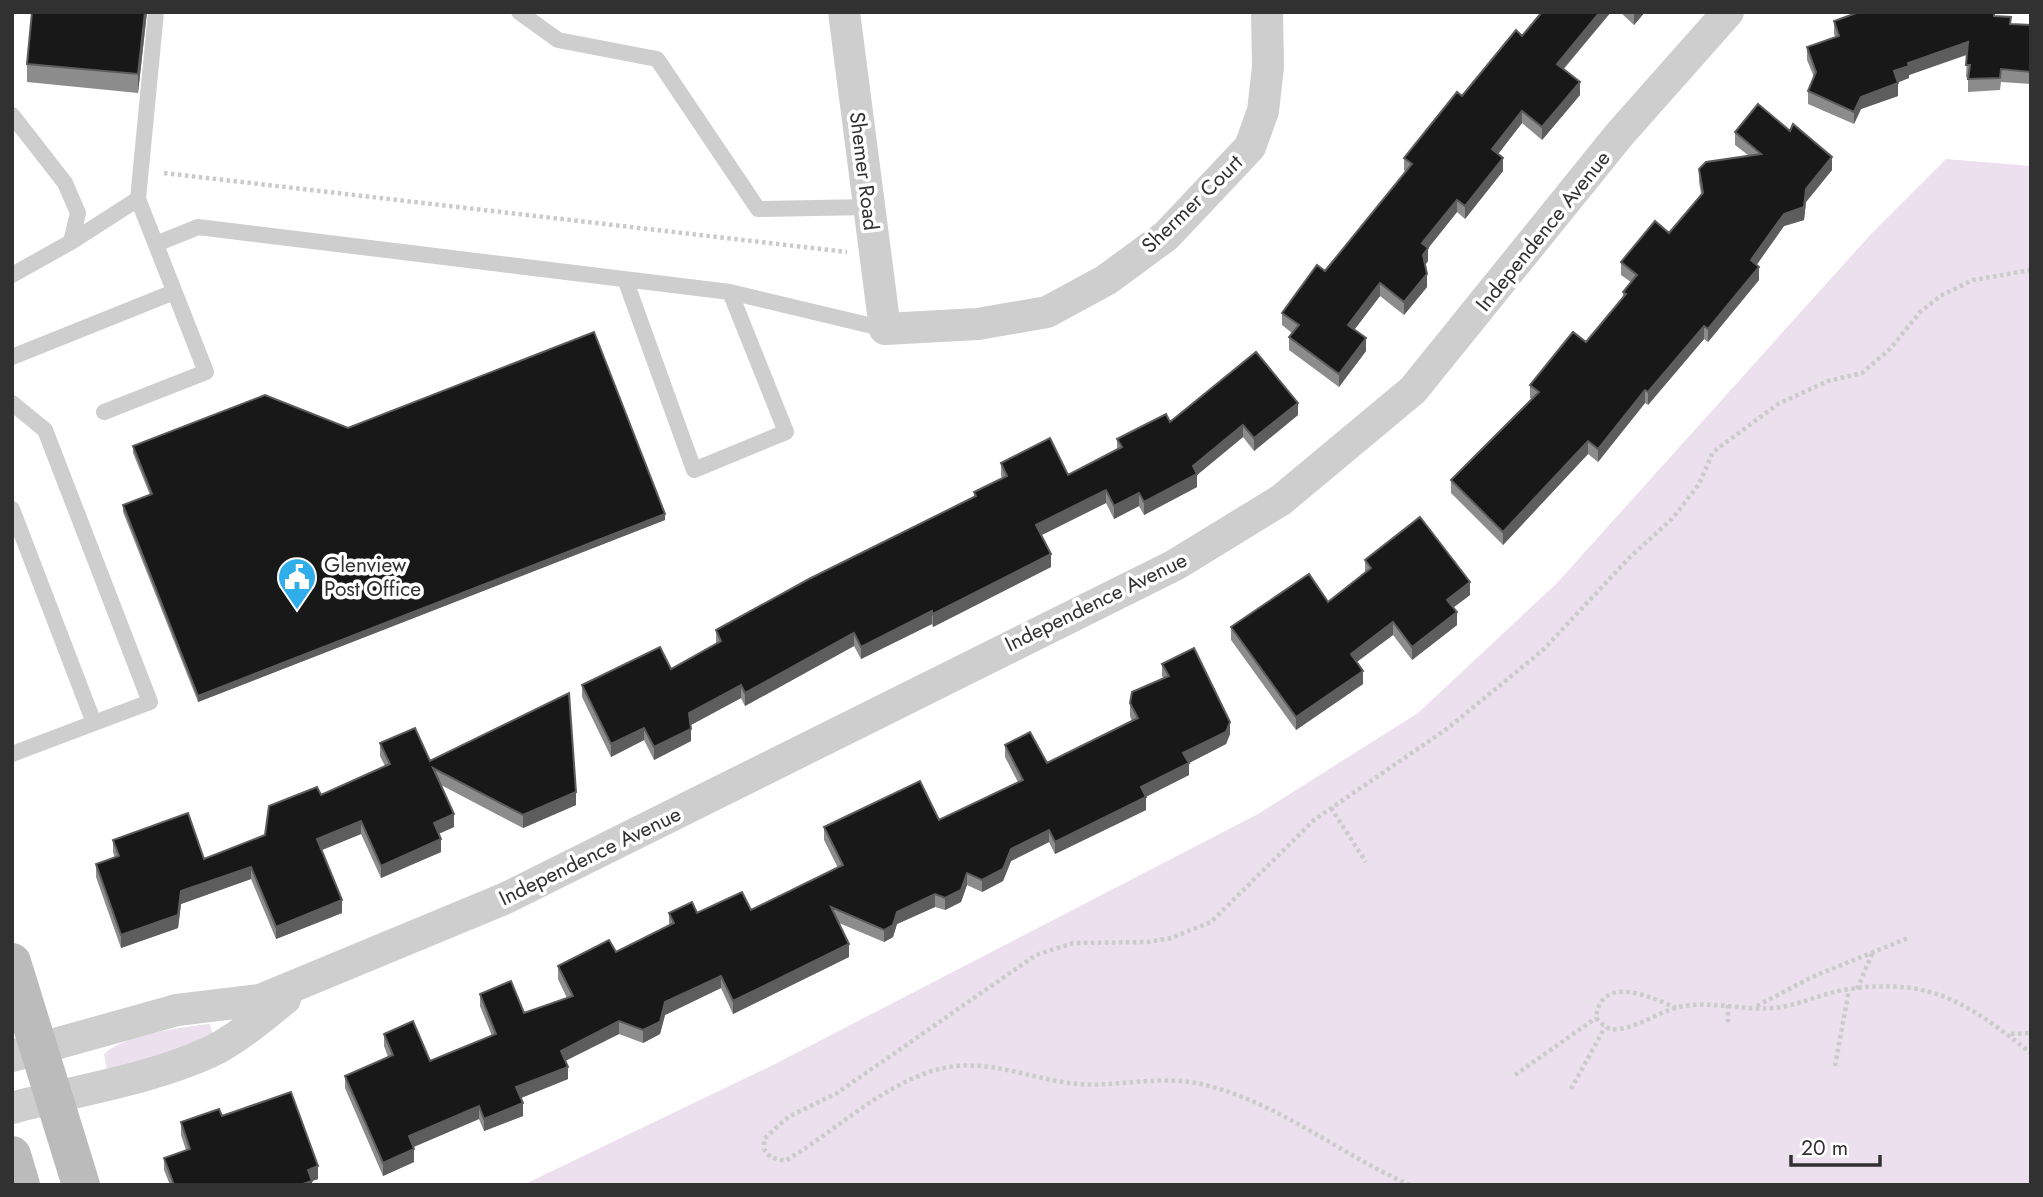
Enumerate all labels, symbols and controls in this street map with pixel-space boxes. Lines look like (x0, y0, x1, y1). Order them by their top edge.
street label: Shemer Road (842, 110, 886, 232)
street label: Independence Avenue (1469, 144, 1617, 318)
street label: Shermer Court (1135, 148, 1249, 260)
street label: Independence Avenue (1000, 545, 1192, 659)
place label: Glenview Post Office (324, 550, 421, 604)
public building icon: Glenview Post Office (276, 556, 318, 611)
street label: Independence Avenue (494, 799, 686, 913)
scale bar (1791, 1124, 1880, 1168)
text: 20 m (1801, 1133, 1848, 1163)

